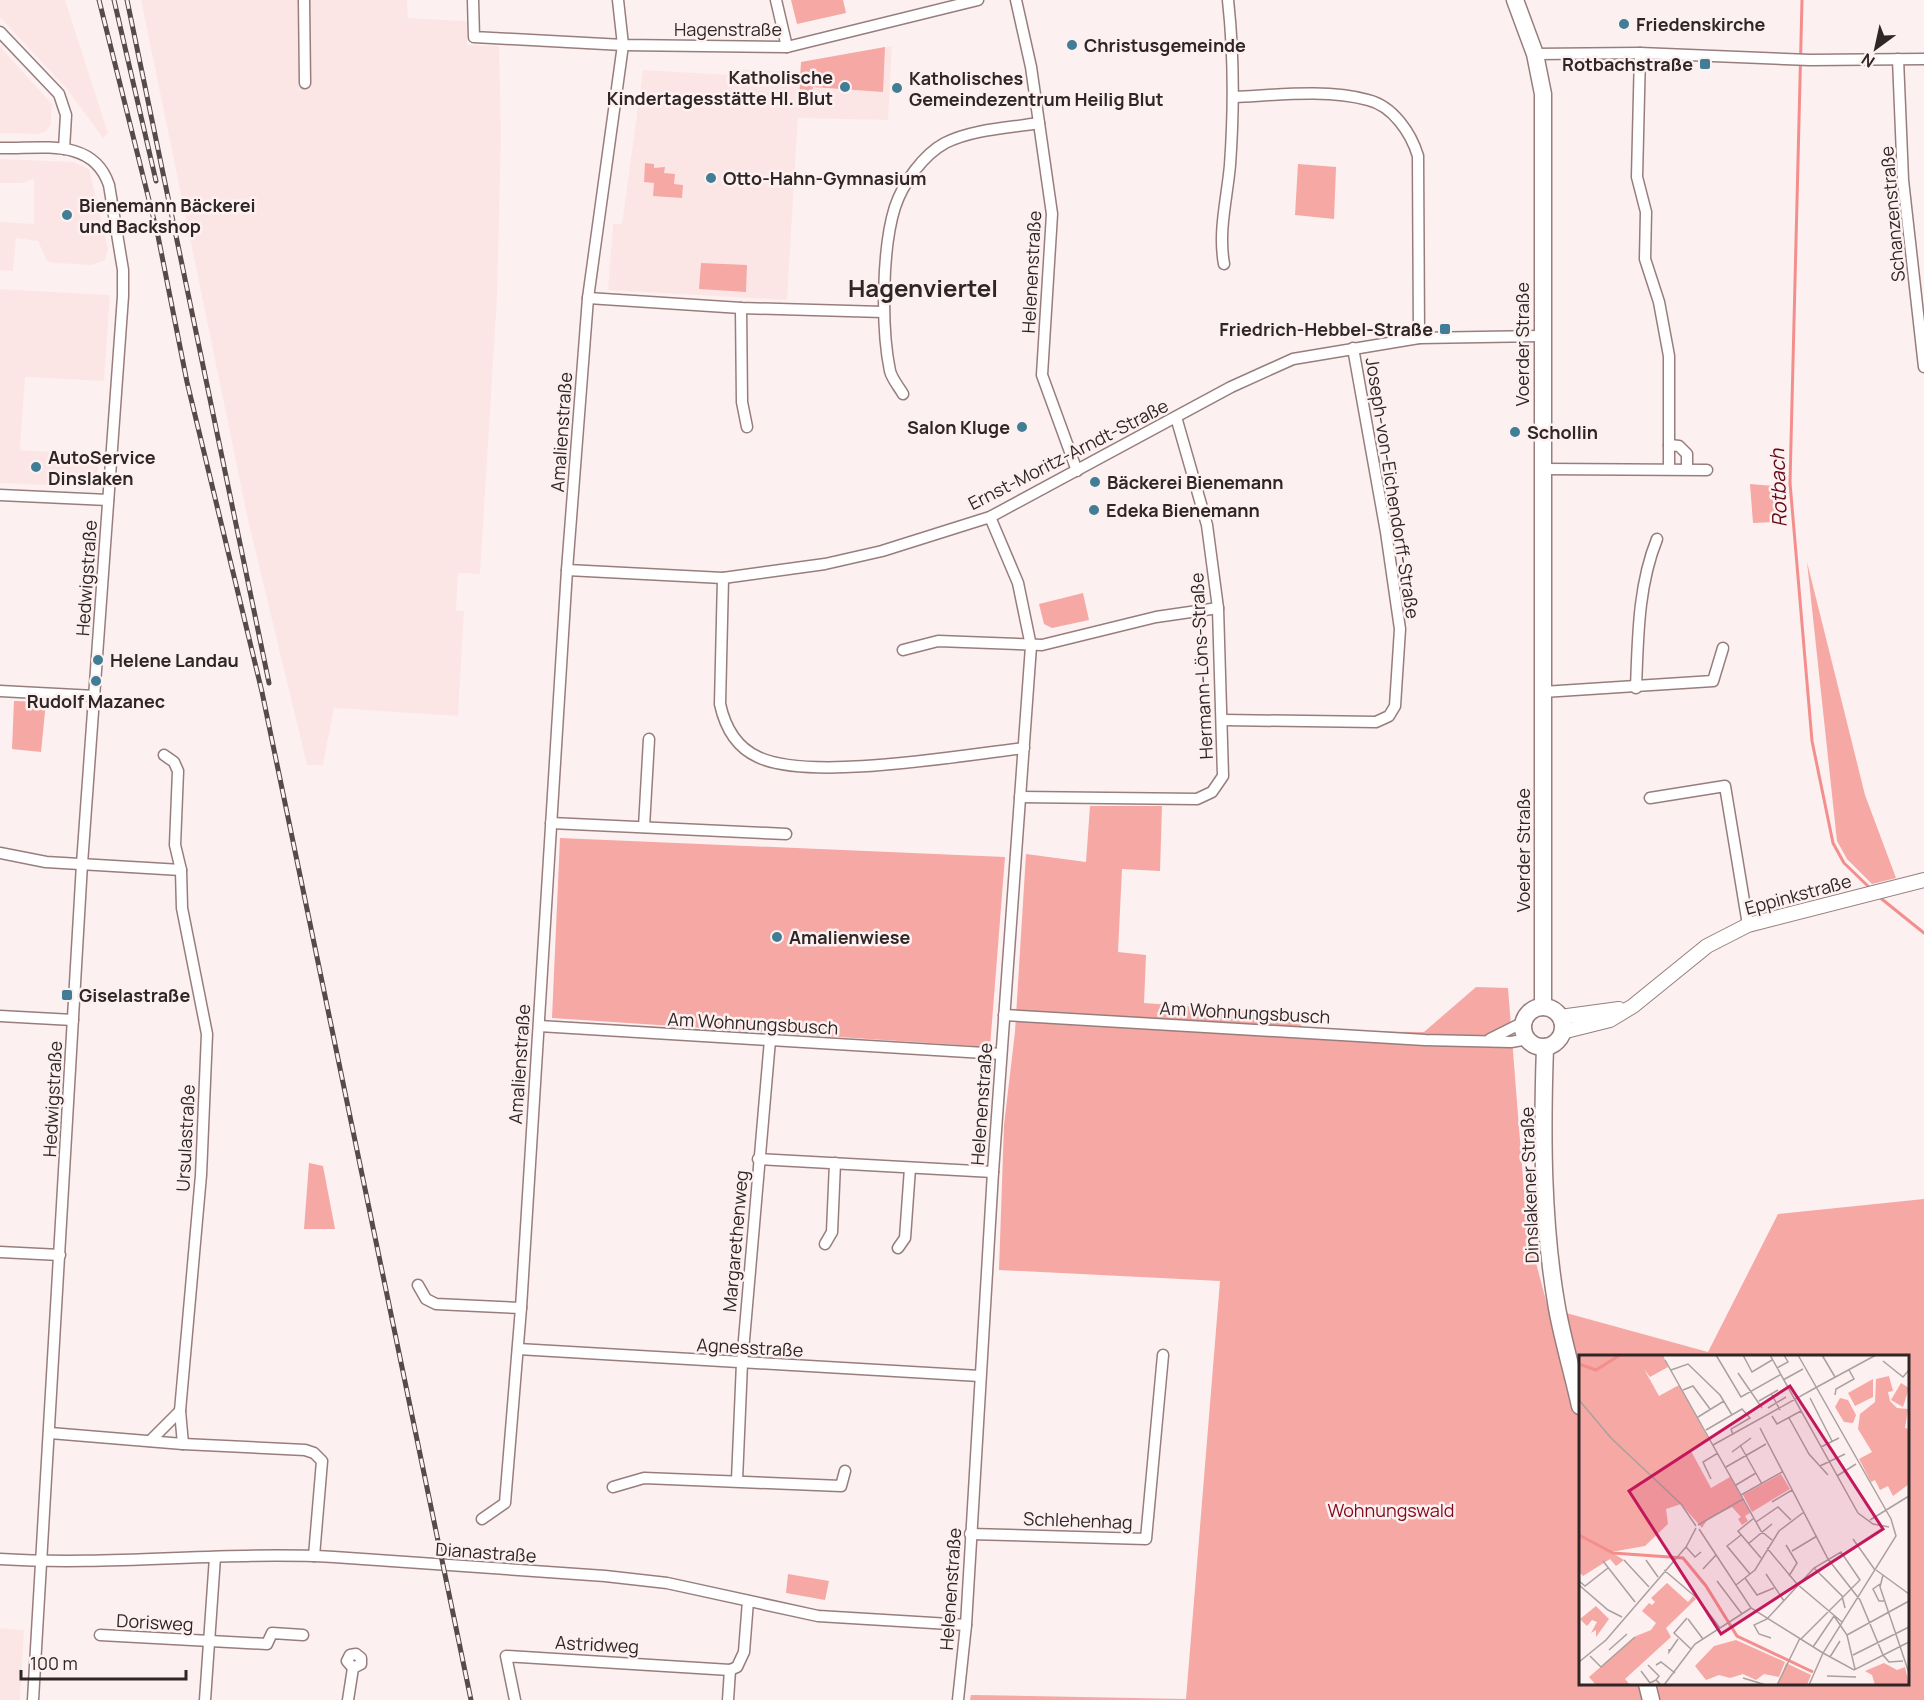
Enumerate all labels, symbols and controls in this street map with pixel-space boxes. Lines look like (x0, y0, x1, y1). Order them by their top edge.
place label: Friedenskirche (1636, 12, 1766, 36)
street label: Hagenstraße (674, 17, 782, 41)
marker: Friedenskirche (1617, 17, 1631, 31)
north arrow (1846, 18, 1906, 78)
place label: Christusgemeinde (1084, 33, 1246, 57)
marker: Christusgemeinde (1065, 38, 1079, 52)
text: N (1857, 48, 1879, 73)
place label: Rotbachstraße (1562, 52, 1693, 76)
marker: Rotbachstraße (1698, 57, 1712, 71)
place label: Katholische Kindertagesstätte Hl. Blut (607, 65, 833, 110)
place label: Katholisches Gemeindezentrum Heilig Blut (909, 66, 1164, 111)
marker: Katholische Kindertagesstätte Hl. Blut (838, 80, 852, 94)
marker: Katholisches Gemeindezentrum Heilig Blut (890, 81, 904, 95)
street label: Schanzenstraße (1874, 145, 1910, 283)
place label: Otto-Hahn-Gymnasium (723, 166, 926, 190)
marker: Otto-Hahn-Gymnasium (704, 171, 718, 185)
place label: Bienemann Bäckerei und Backshop (79, 193, 256, 238)
marker: Bienemann Bäckerei und Backshop (60, 208, 74, 222)
street label: Helenenstraße (1016, 210, 1046, 334)
district label: Hagenviertel (848, 271, 998, 304)
street label: Voerder Straße (1510, 282, 1534, 406)
place label: Friedrich-Hebbel-Straße (1219, 317, 1433, 341)
marker: Friedrich-Hebbel-Straße (1438, 322, 1452, 336)
street label: Joseph-von-Eichendorff-Straße (1360, 356, 1426, 620)
street label: Amalienstraße (545, 371, 577, 493)
street label: Ernst-Moritz-Arndt-Straße (964, 393, 1172, 515)
place label: Salon Kluge (907, 415, 1010, 439)
marker: Salon Kluge (1015, 420, 1029, 434)
place label: Schollin (1527, 420, 1598, 444)
marker: Schollin (1508, 425, 1522, 439)
place label: AutoService Dinslaken (48, 445, 156, 490)
water label: Rotbach (1763, 447, 1793, 528)
marker: AutoService Dinslaken (29, 460, 43, 474)
place label: Bäckerei Bienemann (1107, 470, 1284, 494)
marker: Bäckerei Bienemann (1088, 475, 1102, 489)
place label: Edeka Bienemann (1106, 498, 1260, 522)
marker: Edeka Bienemann (1087, 503, 1101, 517)
street label: Hedwigstraße (70, 519, 102, 637)
street label: Hermann-Löns-Straße (1184, 572, 1218, 760)
place label: Helene Landau (110, 648, 239, 672)
marker: Helene Landau (91, 653, 105, 667)
marker: Rudolf Mazanec (89, 674, 103, 688)
place label: Rudolf Mazanec (27, 689, 165, 713)
street label: Voerder Straße (1511, 788, 1535, 912)
street label: Eppinkstraße (1742, 868, 1854, 920)
place label: Amalienwiese (789, 925, 911, 949)
marker: Amalienwiese (770, 930, 784, 944)
place label: Giselastraße (79, 983, 191, 1007)
marker: Giselastraße (60, 988, 74, 1002)
street label: Am Wohnungsbusch (1159, 996, 1331, 1028)
street label: Amalienstraße (503, 1003, 535, 1125)
street label: Am Wohnungsbusch (667, 1007, 839, 1039)
street label: Hedwigstraße (37, 1040, 67, 1158)
street label: Helenenstraße (965, 1042, 997, 1166)
street label: Ursulastraße (170, 1084, 200, 1192)
street label: Dinslakener Straße (1514, 1106, 1544, 1264)
street label: Margarethenweg (717, 1169, 753, 1313)
street label: Agnesstraße (696, 1332, 804, 1362)
inset map (1579, 1355, 1909, 1685)
park label: Wohnungswald (1327, 1498, 1455, 1522)
street label: Schlehenhag (1023, 1506, 1133, 1534)
street label: Helenenstraße (934, 1527, 966, 1651)
street label: Dianastraße (435, 1537, 537, 1567)
street label: Dorisweg (116, 1608, 194, 1636)
street label: Astridweg (554, 1630, 640, 1658)
scale bar (21, 1643, 186, 1681)
text: 100 m (30, 1651, 78, 1675)

